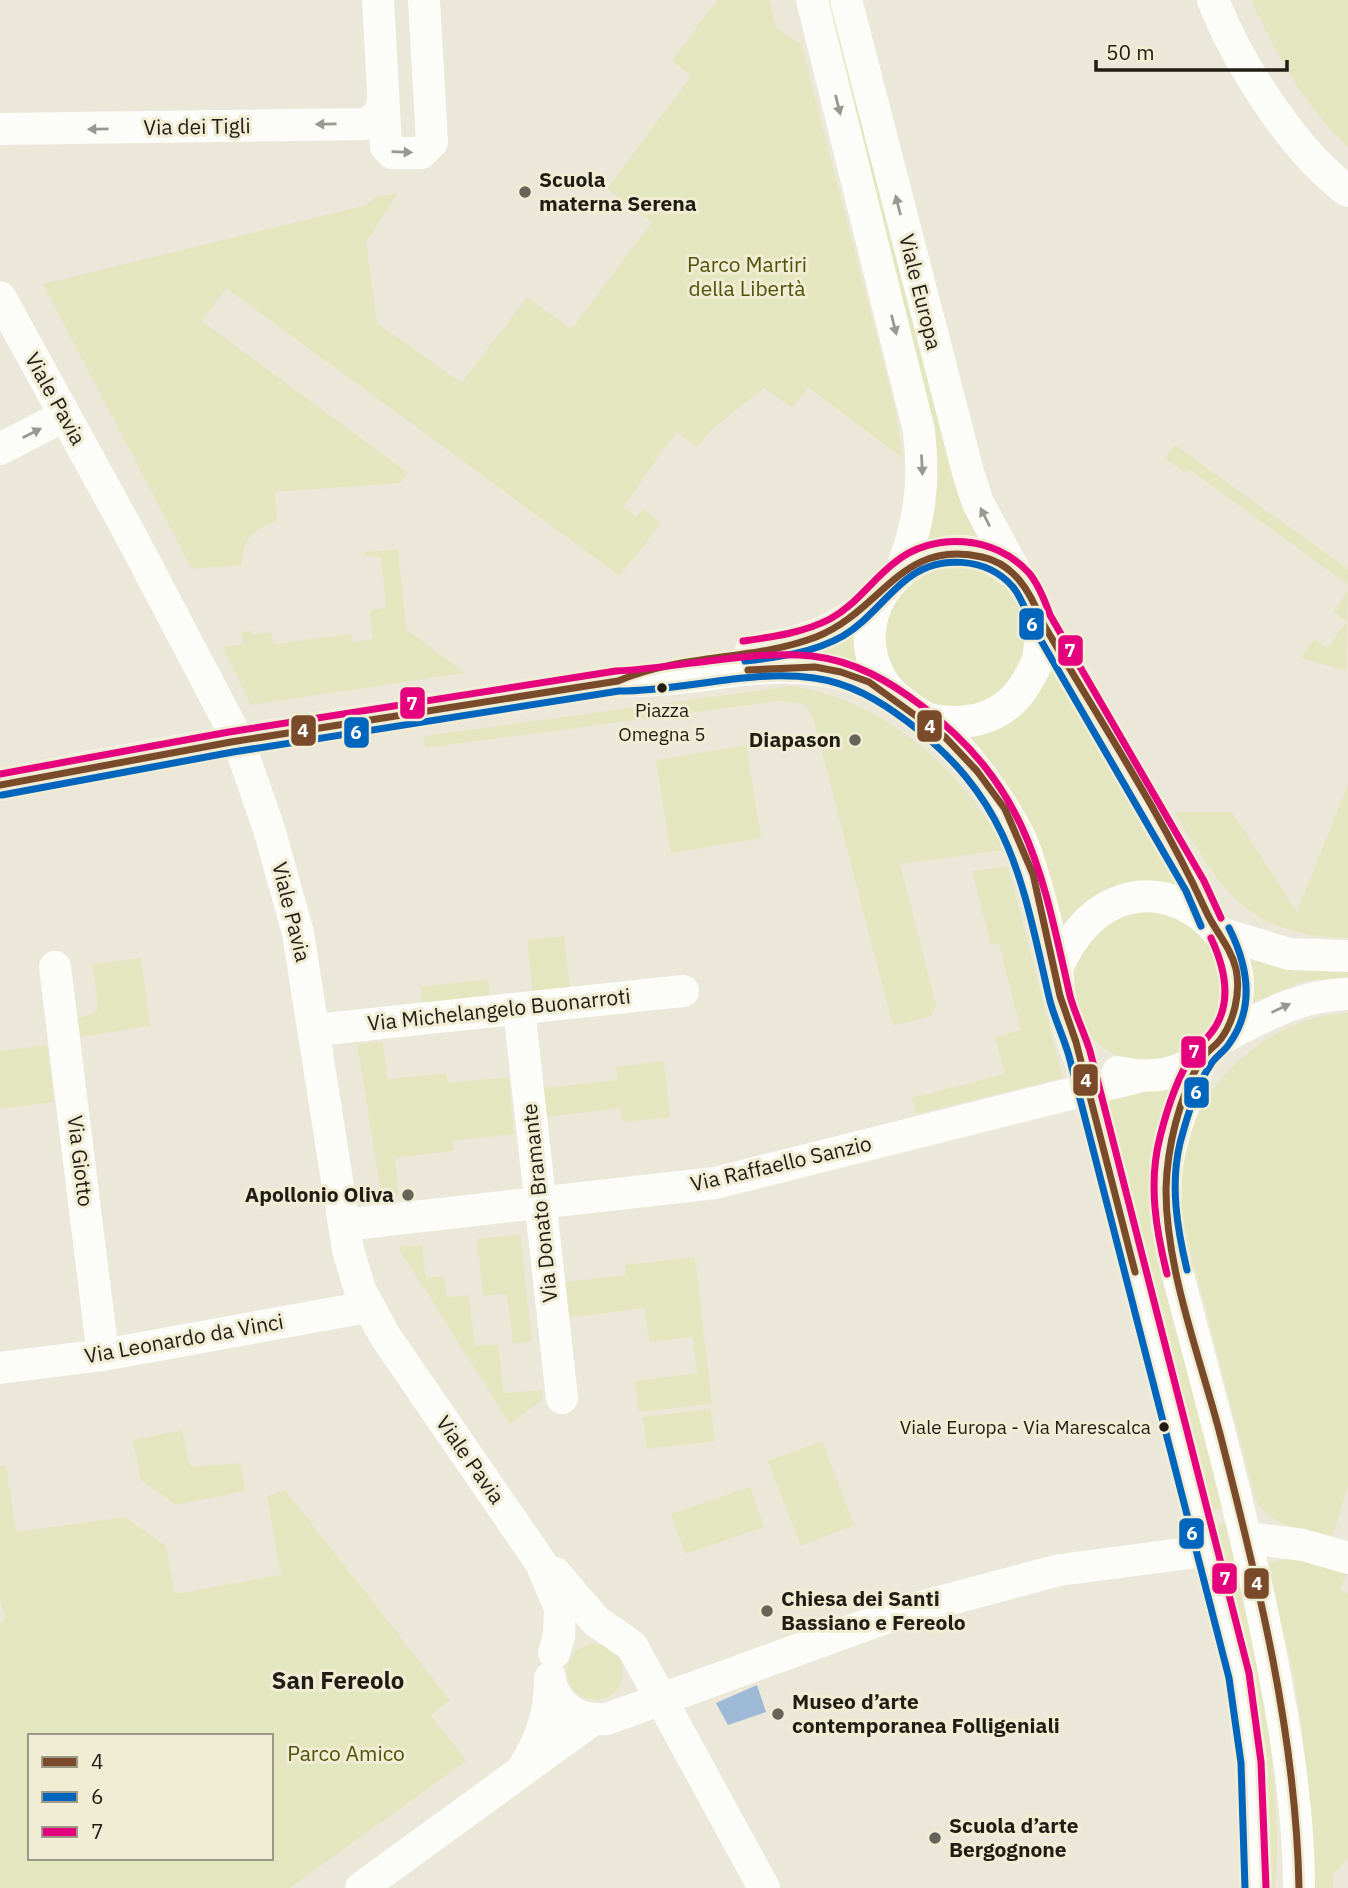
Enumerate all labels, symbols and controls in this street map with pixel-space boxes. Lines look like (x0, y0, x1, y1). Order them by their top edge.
scale bar (1096, 28, 1287, 72)
text: 50 m (1106, 38, 1155, 66)
one-way arrow (833, 94, 844, 116)
street label: Via dei Tigli (143, 111, 251, 141)
one-way arrow (315, 119, 337, 130)
one-way arrow (87, 123, 109, 134)
one-way arrow (391, 147, 413, 158)
place label: Scuola materna Serena (539, 165, 697, 217)
marker: Scuola materna Serena (517, 184, 533, 200)
one-way arrow (892, 193, 903, 215)
street label: Viale Europa (893, 231, 949, 353)
park label: Parco Martiri della Libertà (687, 250, 807, 302)
one-way arrow (889, 315, 900, 337)
street label: Viale Pavia (19, 347, 93, 450)
one-way arrow (22, 427, 42, 438)
one-way arrow (917, 455, 928, 477)
one-way arrow (980, 507, 991, 527)
line badge: 6 (1018, 607, 1045, 641)
text: 6 (1026, 612, 1038, 636)
line badge: 7 (1057, 634, 1084, 667)
text: 7 (1064, 638, 1076, 662)
marker: Piazza Omegna 5 (655, 681, 669, 695)
line badge: 7 (399, 686, 426, 720)
text: 7 (406, 691, 418, 715)
place label: Piazza Omegna 5 (618, 698, 706, 746)
line badge: 4 (916, 709, 943, 743)
line badge: 4 (290, 714, 317, 747)
text: 4 (924, 714, 936, 738)
line badge: 6 (343, 716, 370, 749)
text: 4 (297, 718, 309, 742)
text: 6 (350, 720, 362, 744)
place label: Diapason (749, 725, 841, 753)
marker: Diapason (847, 732, 863, 748)
street label: Viale Pavia (266, 859, 318, 965)
street label: Via Michelangelo Buonarroti (366, 981, 632, 1037)
one-way arrow (1271, 1002, 1291, 1014)
line badge: 7 (1180, 1035, 1207, 1069)
text: 7 (1188, 1039, 1200, 1063)
line badge: 4 (1072, 1063, 1099, 1097)
text: 4 (1080, 1068, 1092, 1092)
line badge: 6 (1183, 1076, 1210, 1109)
text: 6 (1190, 1080, 1202, 1104)
street label: Via Donato Bramante (515, 1102, 563, 1304)
street label: Via Giotto (61, 1113, 100, 1208)
street label: Via Raffaello Sanzio (687, 1129, 874, 1197)
place label: Apollonio Oliva (245, 1180, 394, 1208)
marker: Apollonio Oliva (400, 1187, 416, 1203)
street label: Via Leonardo da Vinci (82, 1307, 286, 1369)
street label: Viale Pavia (430, 1410, 511, 1509)
place label: Viale Europa - Via Marescalca (900, 1415, 1151, 1439)
marker: Viale Europa - Via Marescalca (1157, 1420, 1171, 1434)
line badge: 6 (1178, 1517, 1205, 1550)
text: 6 (1186, 1521, 1198, 1545)
line badge: 7 (1211, 1562, 1238, 1595)
text: 7 (1219, 1566, 1231, 1590)
line badge: 4 (1243, 1567, 1270, 1600)
text: 4 (1251, 1571, 1263, 1595)
place label: Chiesa dei Santi Bassiano e Fereolo (781, 1584, 966, 1636)
marker: Chiesa dei Santi Bassiano e Fereolo (759, 1603, 775, 1619)
district label: San Fereolo (272, 1664, 404, 1696)
place label: Museo d’arte contemporanea Folligeniali (792, 1687, 1060, 1739)
marker: Museo d’arte contemporanea Folligeniali (770, 1706, 786, 1722)
legend (28, 1734, 273, 1860)
park label: Parco Amico (287, 1739, 405, 1767)
text: 4 (91, 1747, 104, 1775)
text: 6 (91, 1782, 104, 1810)
place label: Scuola d’arte Bergognone (949, 1811, 1079, 1863)
text: 7 (91, 1817, 104, 1845)
marker: Scuola d’arte Bergognone (927, 1830, 943, 1846)

